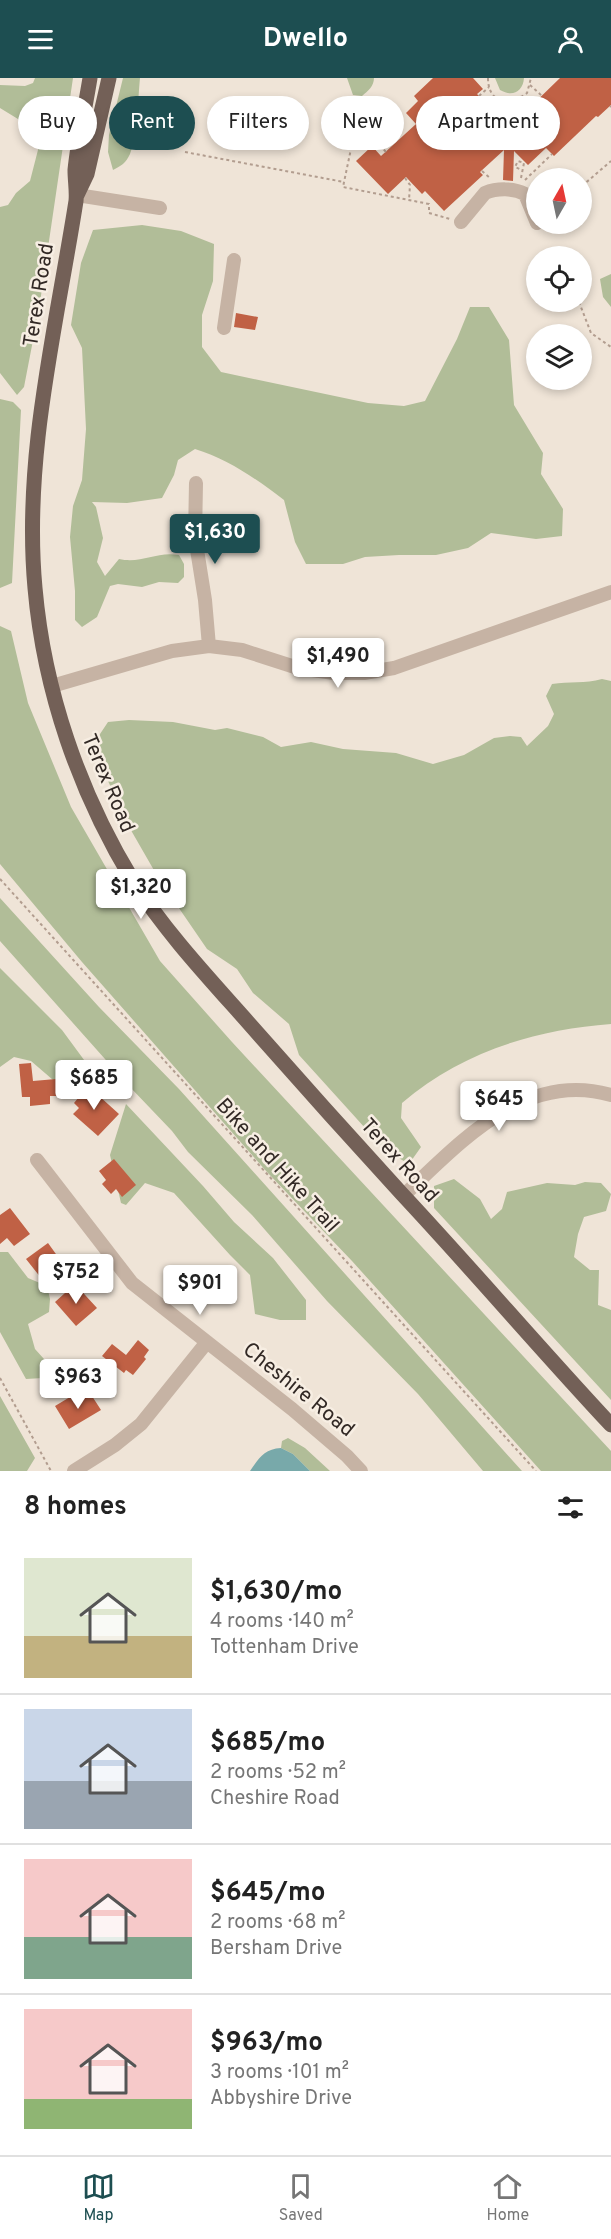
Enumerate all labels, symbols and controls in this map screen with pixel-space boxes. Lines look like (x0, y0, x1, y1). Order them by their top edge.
text: Dwello (263, 22, 348, 56)
icon: menu (24, 23, 57, 56)
icon: person (554, 23, 587, 56)
chip: Buy (18, 96, 97, 150)
chip: Rent (109, 96, 195, 150)
chip: Filters (207, 96, 309, 150)
chip: New (321, 96, 404, 150)
chip: Apartment (416, 96, 560, 150)
north arrow (526, 168, 592, 234)
map controls (526, 168, 592, 390)
street label: Terex Road (18, 241, 61, 349)
button: locate (526, 246, 592, 312)
button: layers (526, 324, 592, 390)
pin: $1,630 (166, 514, 264, 565)
text: $1,630 (184, 520, 246, 546)
pin: $1,490 (289, 638, 387, 689)
text: $1,490 (306, 644, 370, 670)
street label: Terex Road (75, 730, 140, 837)
pin: $1,320 (92, 869, 190, 920)
text: $1,320 (110, 875, 172, 901)
pin: $685 (58, 1060, 130, 1111)
text: $685 (69, 1066, 119, 1092)
pin: $645 (463, 1081, 535, 1132)
text: $645 (474, 1087, 524, 1113)
street label: Bike and Hike Trail (209, 1093, 344, 1239)
street label: Terex Road (354, 1113, 444, 1209)
pin: $752 (40, 1254, 112, 1305)
text: $752 (52, 1260, 100, 1286)
pin: $901 (164, 1265, 236, 1316)
text: $901 (177, 1271, 223, 1297)
street label: Cheshire Road (237, 1337, 360, 1444)
pin: $963 (42, 1359, 114, 1410)
text: $963 (54, 1365, 102, 1391)
text: 8 homes (24, 1491, 127, 1524)
icon: filters (554, 1491, 587, 1524)
text: $1,630/mo (210, 1576, 342, 1609)
icon: home (72, 1582, 144, 1654)
text: 4 rooms · 140 m² (210, 1609, 354, 1635)
text: Tottenham Drive (210, 1635, 359, 1661)
text: $685/mo (210, 1727, 325, 1760)
icon: home (72, 1733, 144, 1805)
text: 2 rooms · 52 m² (210, 1760, 346, 1786)
text: Cheshire Road (210, 1786, 340, 1812)
text: $645/mo (210, 1877, 326, 1910)
icon: home (72, 1883, 144, 1955)
text: 2 rooms · 68 m² (210, 1910, 346, 1936)
text: Bersham Drive (210, 1936, 342, 1962)
text: $963/mo (210, 2027, 323, 2060)
icon: home (72, 2033, 144, 2105)
text: 3 rooms · 101 m² (210, 2060, 349, 2086)
text: Abbyshire Drive (210, 2086, 352, 2112)
tab: Map (82, 2170, 115, 2226)
tab: Saved (279, 2170, 323, 2226)
tab: Home (487, 2170, 529, 2226)

